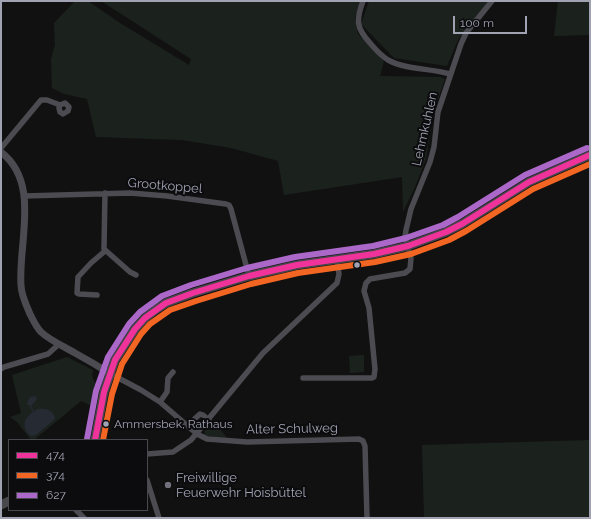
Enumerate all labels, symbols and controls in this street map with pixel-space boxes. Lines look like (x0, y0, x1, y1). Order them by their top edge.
scale bar (455, 8, 529, 34)
text: 100 m (460, 16, 494, 30)
street label: Lehmkuhlen (409, 90, 441, 168)
street label: Grootkoppel (127, 175, 203, 197)
unlabelled marker (352, 260, 362, 270)
place label: Ammersbek, Rathaus (114, 417, 233, 431)
marker: Ammersbek, Rathaus (101, 419, 111, 429)
street label: Alter Schulweg (246, 420, 338, 438)
legend (8, 439, 148, 511)
text: 474 (46, 448, 65, 462)
text: 374 (46, 468, 65, 482)
place label: Freiwillige Feuerwehr Hoisbüttel (176, 470, 306, 501)
marker: Freiwillige Feuerwehr Hoisbüttel (163, 480, 173, 490)
text: 627 (46, 488, 66, 502)

